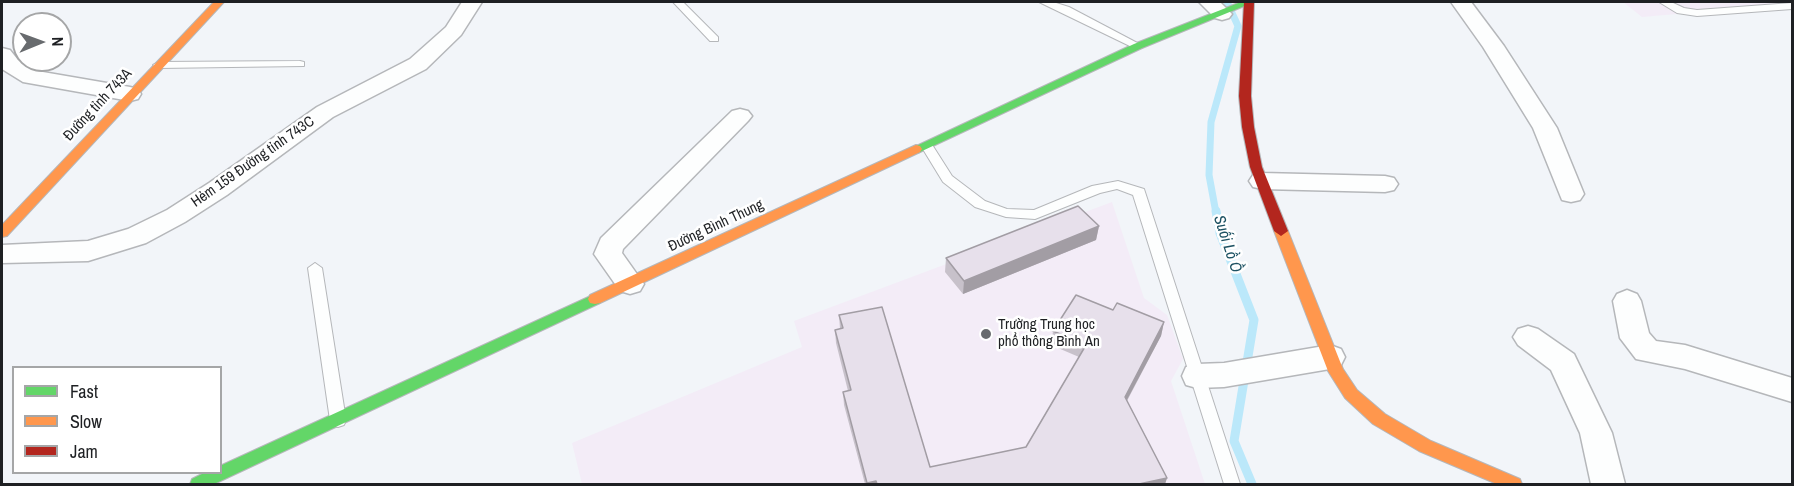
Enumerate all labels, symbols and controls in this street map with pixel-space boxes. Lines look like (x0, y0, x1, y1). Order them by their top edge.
north arrow (12, 12, 72, 72)
text: N (47, 37, 69, 47)
street label: Đường tỉnh 743A (60, 65, 136, 145)
street label: Hẻm 159 Đường tỉnh 743C (188, 113, 318, 211)
street label: Đường Bình Thung (665, 196, 767, 256)
water label: Suối Lồ Ồ (1209, 213, 1245, 275)
place label: Trường Trung học phổ thông Bình An (998, 316, 1100, 351)
marker: Trường Trung học phổ thông Bình An (979, 327, 993, 341)
legend (12, 366, 222, 474)
text: Fast (70, 379, 98, 404)
text: Slow (70, 409, 102, 434)
text: Jam (70, 439, 98, 464)

